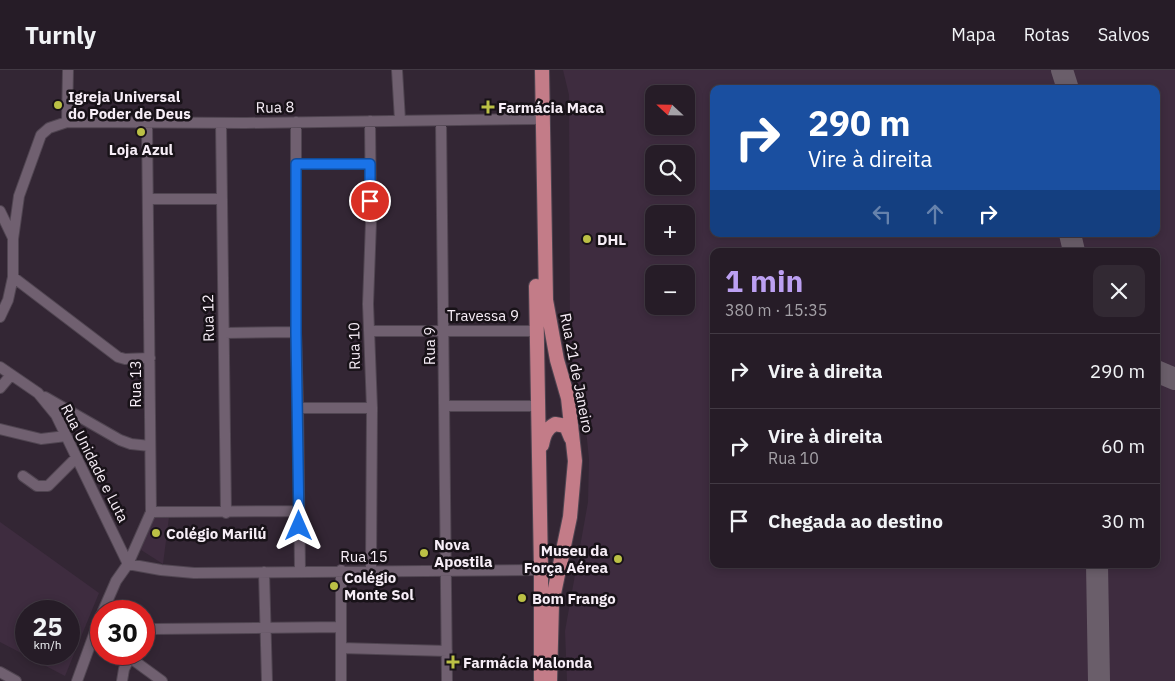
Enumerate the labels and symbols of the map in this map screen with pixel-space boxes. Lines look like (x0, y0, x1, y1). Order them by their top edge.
north arrow (645, 85, 695, 135)
place label: Igreja Universal do Poder de Deus (68, 87, 191, 123)
street label: Rua 8 (256, 97, 294, 117)
place label: Farmácia Maca (498, 98, 604, 117)
marker: Igreja Universal do Poder de Deus (52, 99, 64, 111)
marker: Farmácia Maca (482, 101, 494, 113)
marker: Loja Azul (135, 126, 147, 138)
place label: Loja Azul (109, 140, 174, 159)
pin (349, 180, 391, 222)
place label: DHL (597, 230, 626, 249)
marker: DHL (581, 233, 593, 245)
street label: Rua 12 (198, 294, 218, 342)
street label: Travessa 9 (447, 306, 519, 325)
street label: Rua 21 de Janeiro (556, 311, 598, 435)
street label: Rua 10 (344, 322, 364, 370)
street label: Rua 9 (420, 327, 439, 365)
street label: Rua 13 (126, 360, 145, 408)
street label: Rua Unidade e Luta (57, 401, 133, 525)
position arrow (272, 499, 324, 551)
place label: Colégio Marilú (166, 524, 266, 543)
marker: Colégio Marilú (150, 527, 162, 539)
place label: Nova Apostila (434, 535, 493, 571)
place label: Museu da Força Aérea (524, 541, 608, 577)
street label: Rua 15 (340, 547, 388, 566)
marker: Nova Apostila (418, 547, 430, 559)
marker: Museu da Força Aérea (612, 553, 624, 565)
place label: Colégio Monte Sol (344, 568, 414, 604)
marker: Colégio Monte Sol (328, 580, 340, 592)
place label: Bom Frango (532, 589, 616, 608)
marker: Bom Frango (516, 592, 528, 604)
speed limit sign: 30 (90, 600, 155, 665)
place label: Farmácia Malonda (463, 653, 593, 672)
marker: Farmácia Malonda (447, 656, 459, 668)

